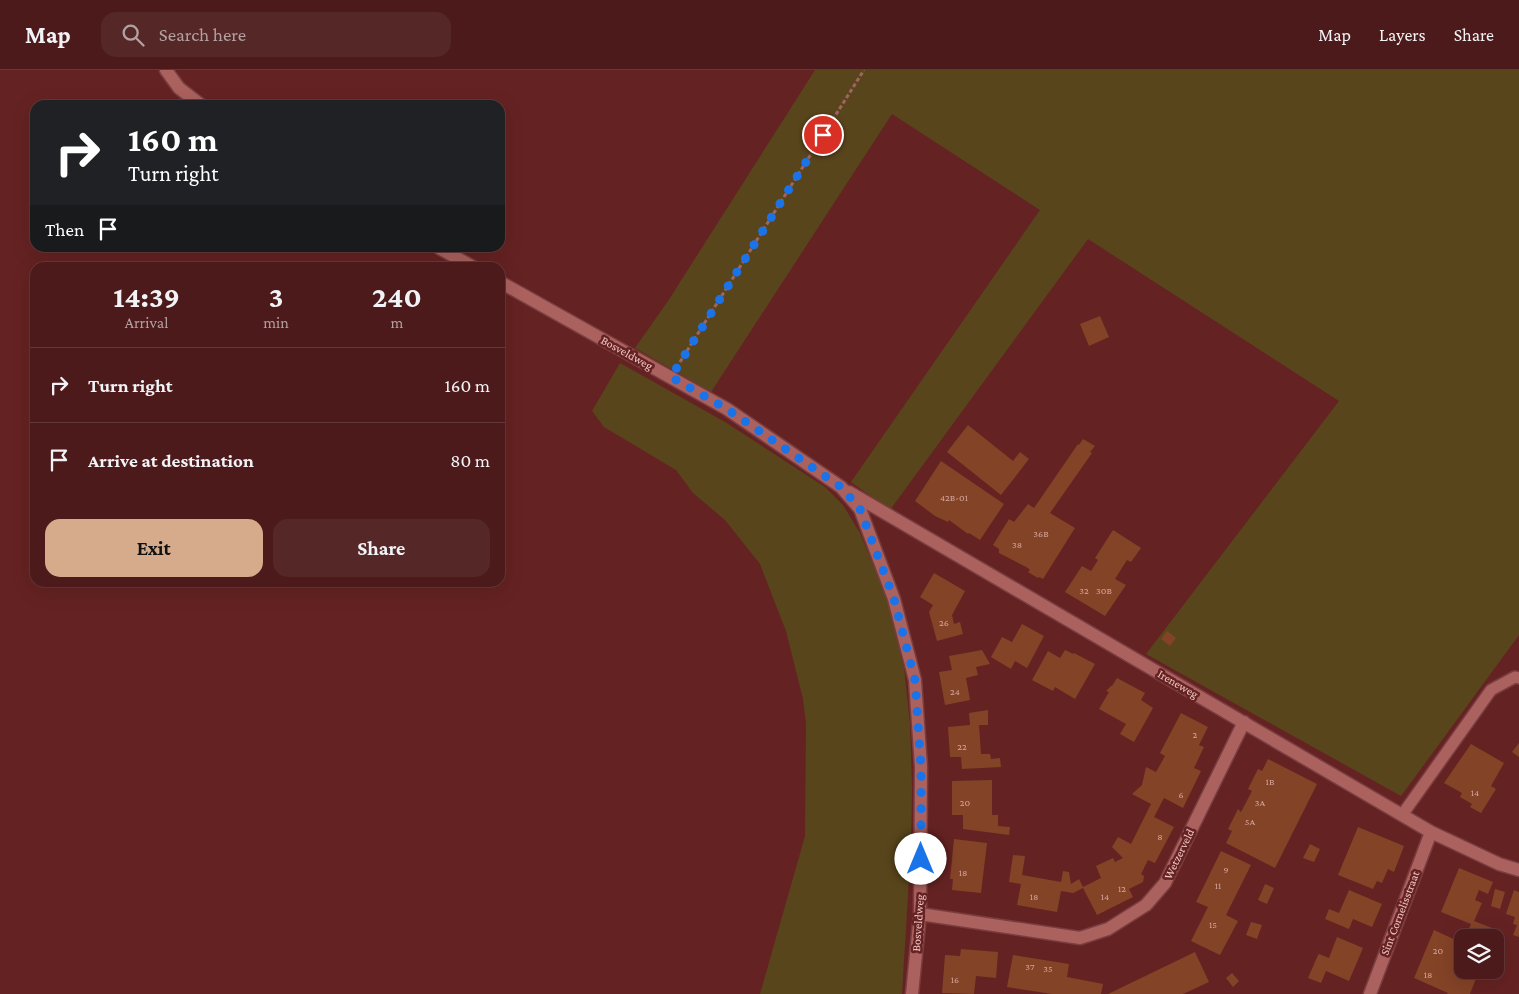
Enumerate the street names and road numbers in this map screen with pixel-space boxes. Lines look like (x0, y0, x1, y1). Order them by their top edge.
street label: Bosveldweg (599, 333, 656, 373)
street label: Ireneweg (1155, 667, 1201, 701)
street label: Wetzerveld (1161, 826, 1198, 882)
street label: Sint Cornelisstraat (1377, 868, 1423, 957)
street label: Bosveldweg (909, 894, 927, 952)

